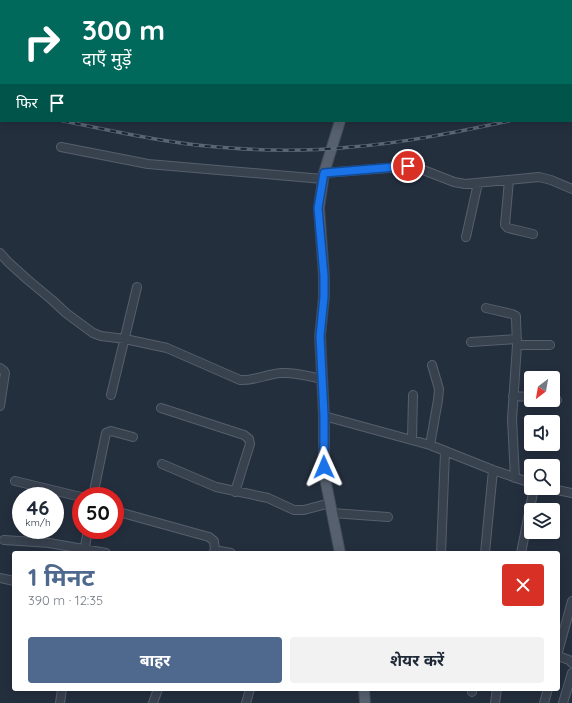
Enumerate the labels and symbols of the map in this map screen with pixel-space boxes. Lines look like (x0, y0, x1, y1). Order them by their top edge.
pin (391, 149, 425, 183)
north arrow (524, 371, 560, 407)
position arrow (303, 446, 345, 488)
speed limit sign: 50 (72, 487, 124, 539)

